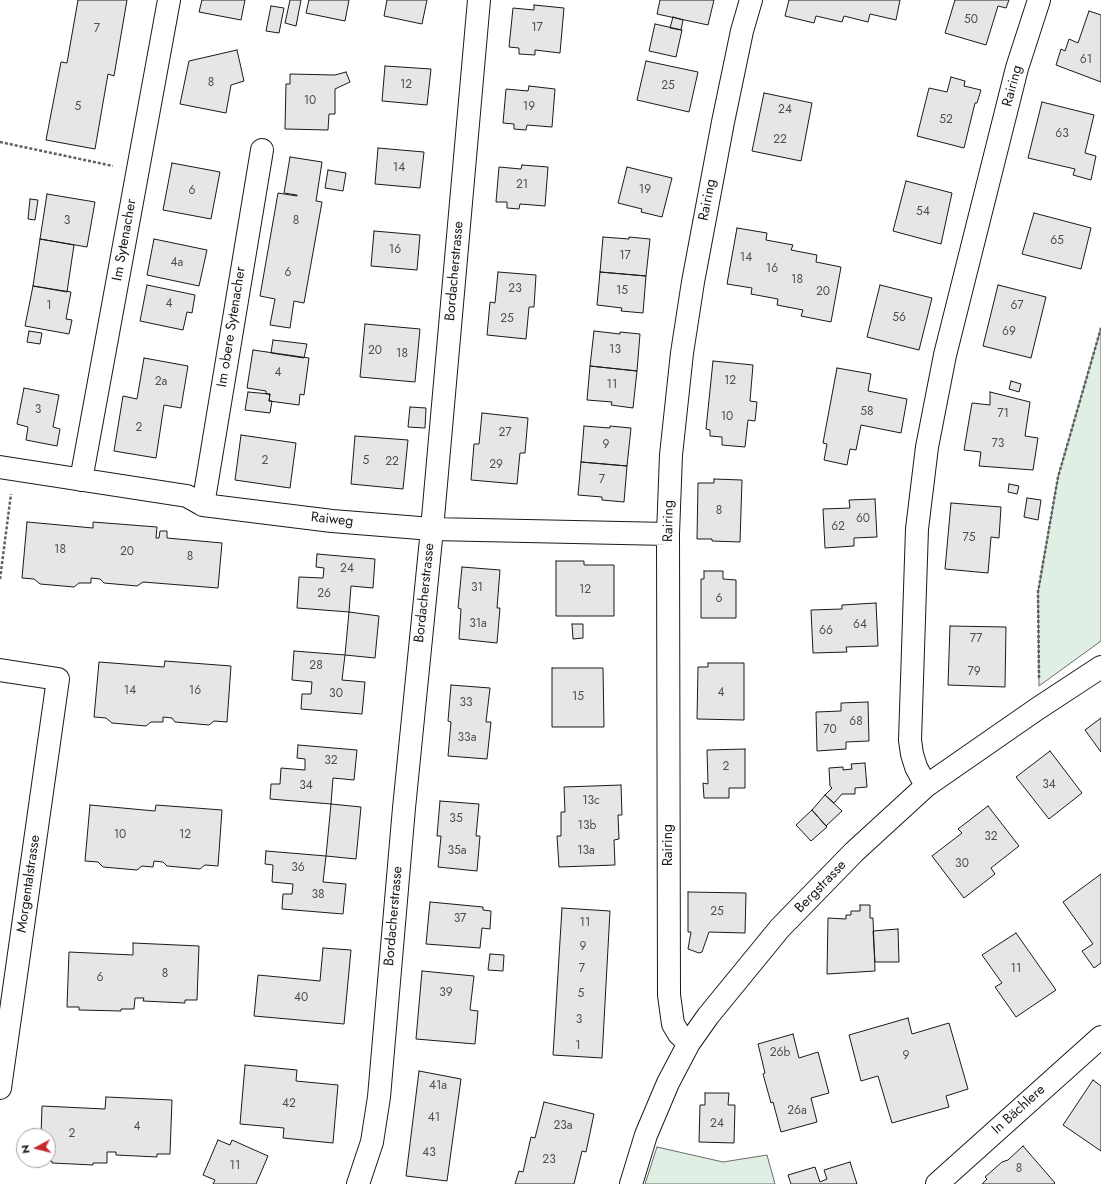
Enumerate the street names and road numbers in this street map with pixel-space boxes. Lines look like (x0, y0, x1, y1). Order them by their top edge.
street label: Rairing (999, 64, 1027, 108)
street label: Rairing (696, 178, 720, 222)
street label: Im Sytenacher (110, 198, 140, 282)
street label: Bordacherstrasse (442, 220, 468, 322)
street label: Im obere Sytenacher (214, 265, 250, 389)
street label: Rairing (660, 500, 678, 542)
street label: Raiweg (310, 509, 354, 531)
street label: Bordacherstrasse (411, 542, 439, 644)
street label: Rairing (661, 824, 677, 866)
street label: Morgentalstrasse (14, 834, 44, 934)
street label: Bergstrasse (792, 857, 850, 917)
street label: Bordacherstrasse (381, 865, 407, 967)
street label: In Bächlere (989, 1082, 1049, 1138)

